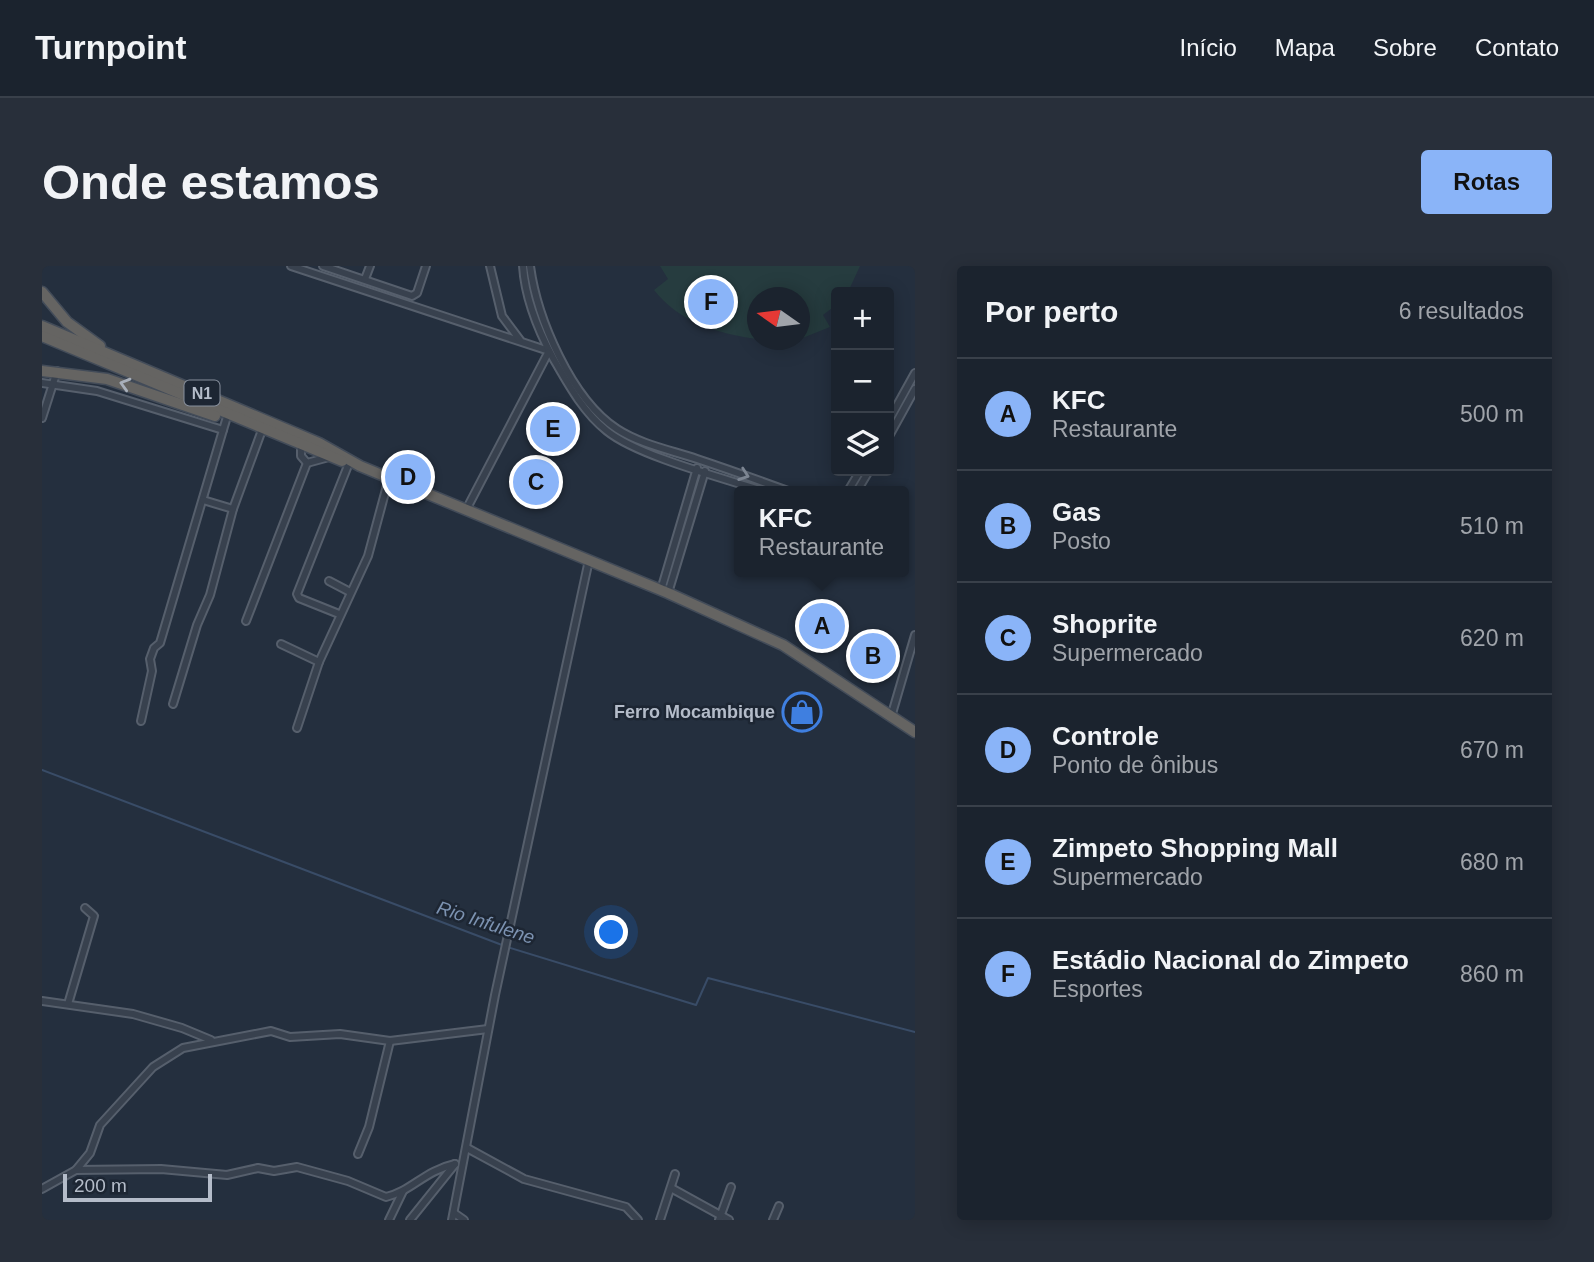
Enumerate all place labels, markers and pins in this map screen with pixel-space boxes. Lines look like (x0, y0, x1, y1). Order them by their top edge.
pin: F (688, 276, 734, 328)
pin: E (530, 403, 576, 455)
pin: D (385, 451, 431, 503)
pin: C (513, 456, 559, 508)
pin: A (799, 600, 845, 652)
pin: B (850, 630, 896, 682)
shop icon: Ferro Mocambique (781, 691, 823, 733)
place label: Ferro Mocambique (614, 702, 775, 722)

